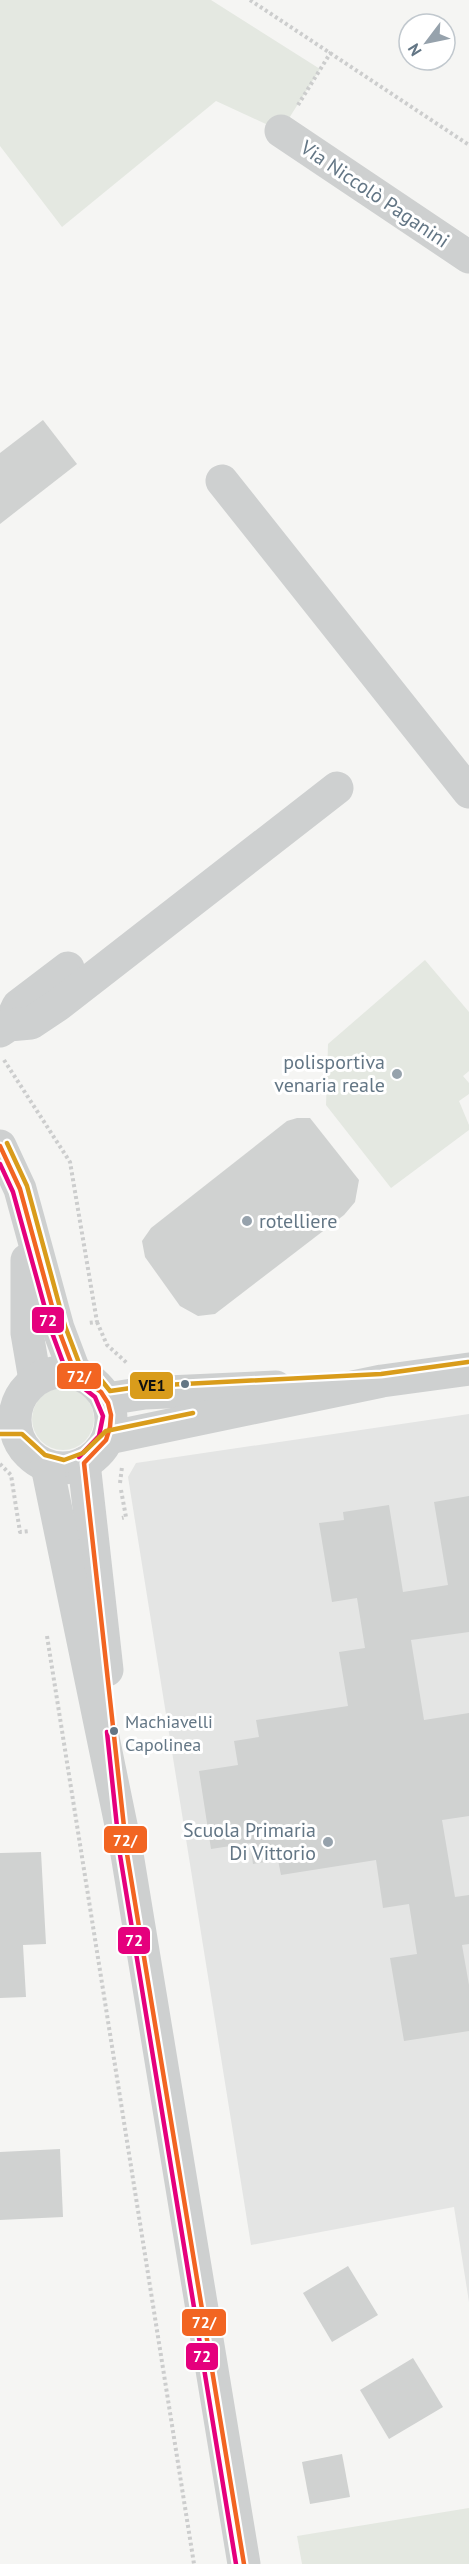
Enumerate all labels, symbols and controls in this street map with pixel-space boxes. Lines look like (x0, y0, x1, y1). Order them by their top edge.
north arrow (397, 12, 457, 72)
text: N (403, 40, 426, 60)
street label: Via Niccolò Paganini (295, 134, 454, 253)
place label: polisportiva venaria reale (274, 1049, 385, 1098)
marker: polisportiva venaria reale (390, 1067, 404, 1081)
place label: rotelliere (259, 1208, 337, 1234)
marker: rotelliere (240, 1214, 254, 1228)
line badge: 72 (31, 1306, 65, 1334)
text: 72 (39, 1310, 57, 1330)
line badge: 72/ (56, 1362, 102, 1390)
text: 72/ (67, 1366, 92, 1386)
line badge: VE1 (129, 1371, 174, 1400)
text: VE1 (137, 1375, 166, 1395)
unlabelled marker (179, 1378, 191, 1390)
place label: Machiavelli Capolinea (125, 1710, 213, 1756)
marker: Machiavelli Capolinea (108, 1725, 120, 1737)
place label: Scuola Primaria Di Vittorio (183, 1817, 316, 1866)
line badge: 72/ (103, 1825, 148, 1854)
text: 72/ (113, 1830, 138, 1850)
marker: Scuola Primaria Di Vittorio (321, 1835, 335, 1849)
line badge: 72 (117, 1926, 151, 1955)
text: 72 (125, 1930, 143, 1950)
line badge: 72/ (181, 2308, 227, 2337)
text: 72/ (192, 2312, 217, 2332)
line badge: 72 (185, 2342, 219, 2371)
text: 72 (193, 2346, 211, 2366)

